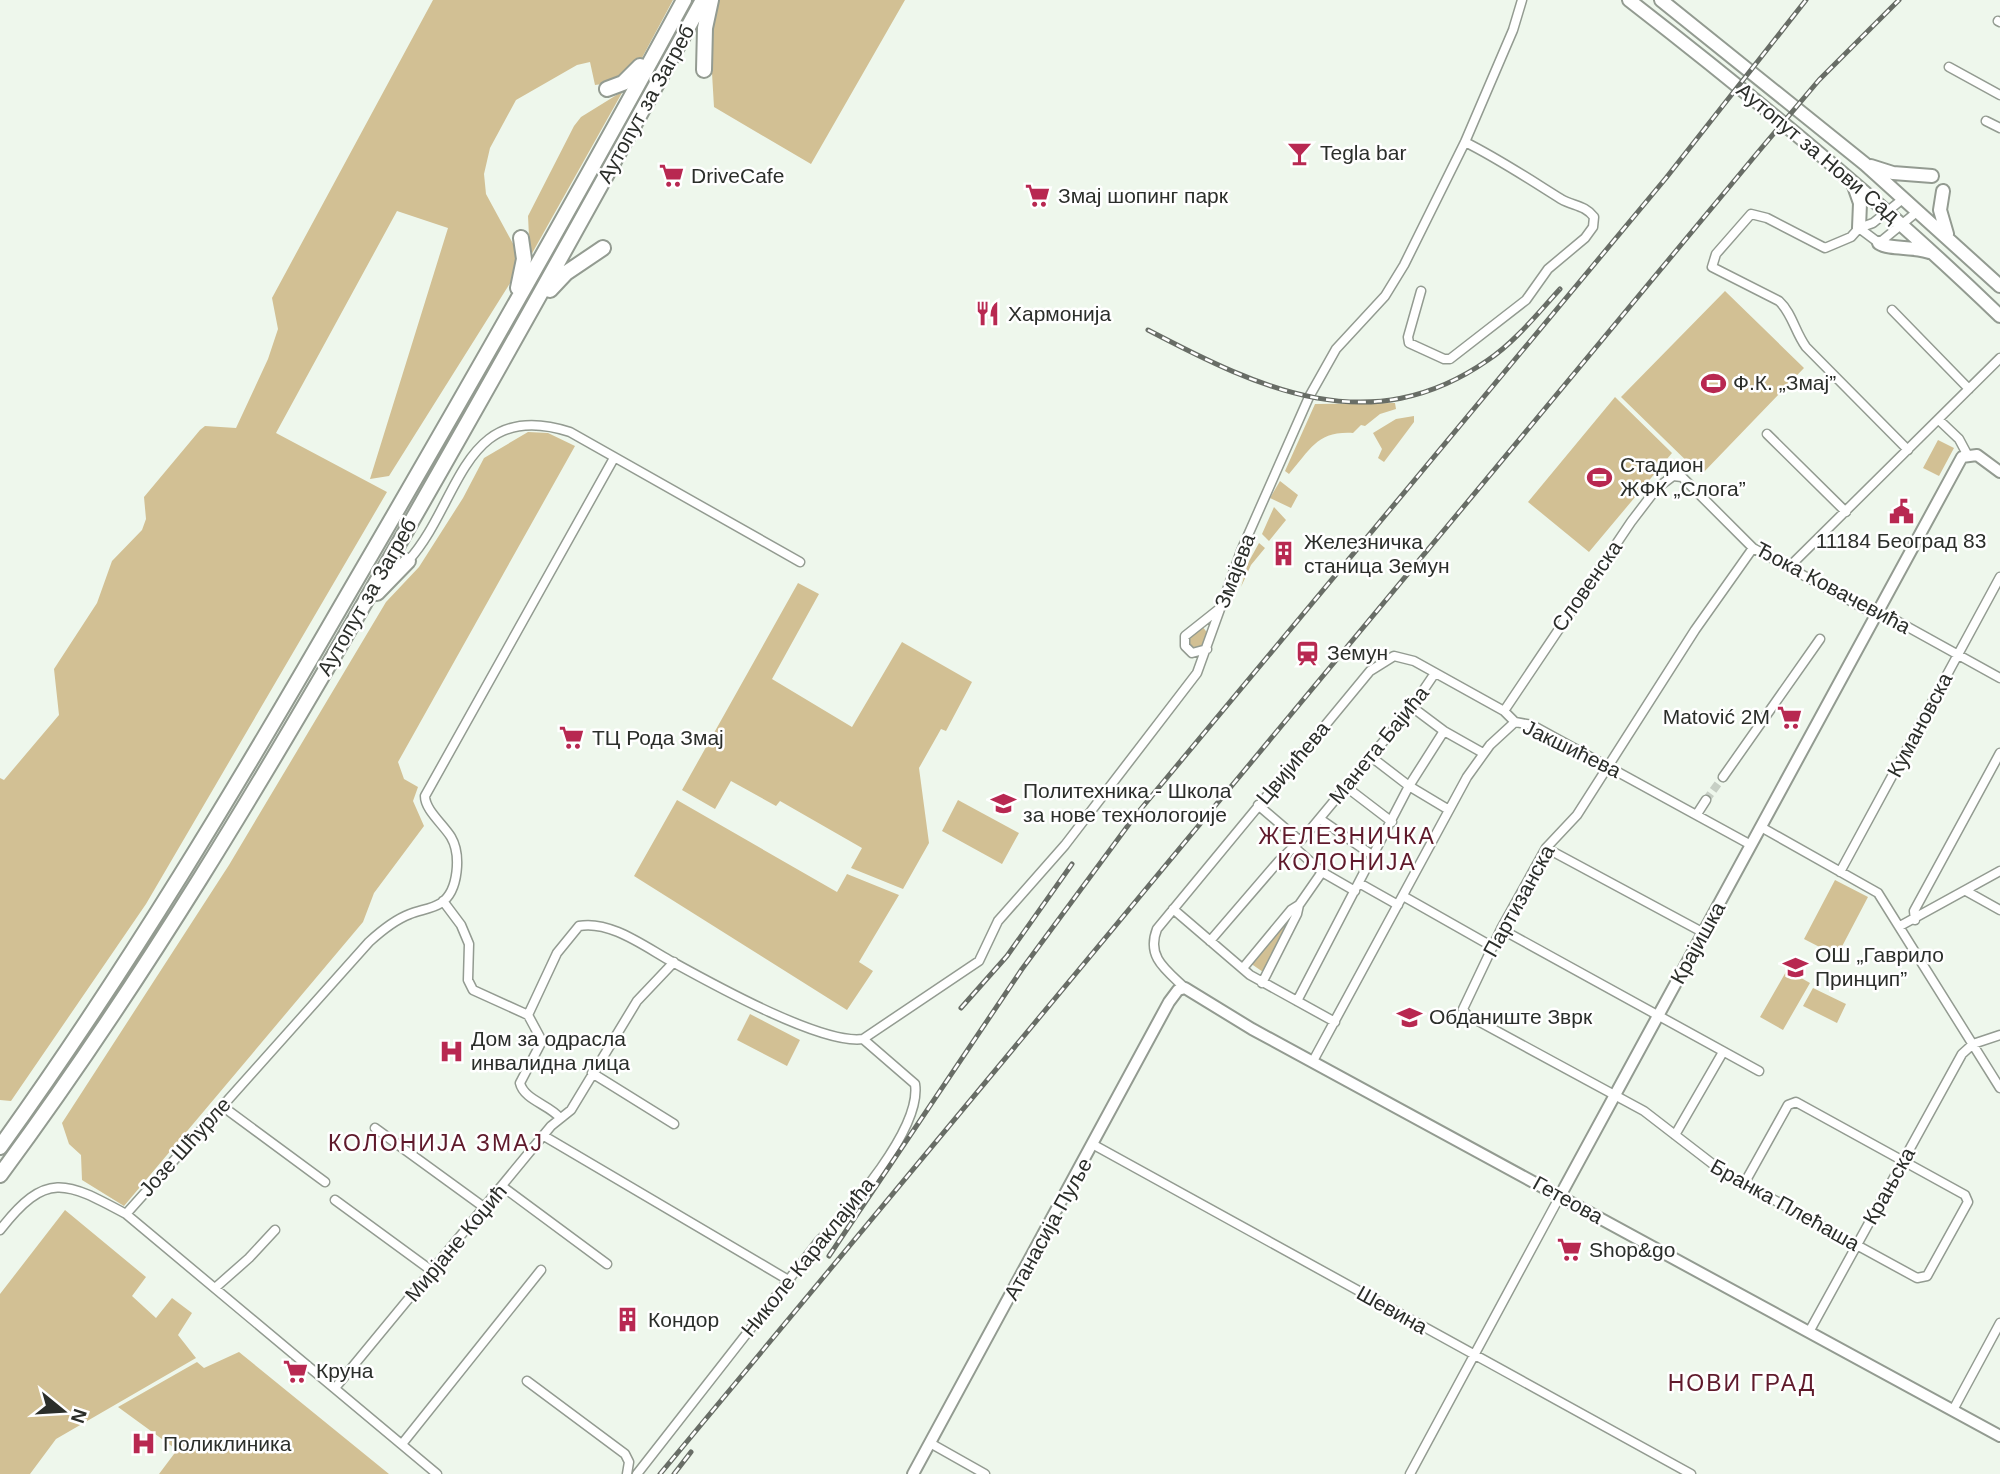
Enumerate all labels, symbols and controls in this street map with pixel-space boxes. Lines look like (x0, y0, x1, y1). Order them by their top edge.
street label: Аутопут за Загреб (593, 21, 699, 187)
street label: Аутопут за Нови Сад (1733, 78, 1904, 227)
bar icon: Tegla bar (1286, 139, 1314, 167)
place label: Tegla bar (1320, 141, 1406, 164)
supermarket icon: DriveCafe (657, 162, 685, 190)
place label: DriveCafe (691, 164, 784, 187)
supermarket icon: Змај шопинг парк (1024, 182, 1052, 210)
place label: Змај шопинг парк (1058, 184, 1229, 207)
restaurant icon: Хармонија (974, 300, 1002, 328)
place label: Хармонија (1008, 302, 1111, 325)
sports icon: Ф.К. „Змај” (1699, 369, 1727, 397)
place label: Ф.К. „Змај” (1733, 371, 1836, 394)
place label: Стадион ЖФК „Слога” (1620, 453, 1746, 500)
sports icon: Стадион ЖФК „Слога” (1586, 463, 1614, 491)
public building icon: 11184 Београд 83 (1887, 498, 1915, 526)
street label: Аутопут за Загреб (312, 514, 421, 679)
place label: 11184 Београд 83 (1816, 529, 1986, 552)
street label: Змајева (1210, 530, 1259, 611)
place label: Железничка станица Земун (1304, 530, 1450, 577)
street label: Словенска (1547, 536, 1626, 635)
street label: Ђока Ковачевића (1752, 537, 1915, 638)
building icon: Железничка станица Земун (1270, 540, 1298, 568)
station icon: Земун (1293, 639, 1321, 667)
place label: Земун (1327, 641, 1388, 664)
street label: Кумановска (1882, 668, 1957, 781)
street label: Манета Бајића (1324, 681, 1433, 808)
supermarket icon: Matović 2M (1776, 703, 1804, 731)
place label: Matović 2M (1663, 705, 1770, 728)
street label: Јакшићева (1520, 715, 1625, 782)
street label: Цвијићева (1251, 716, 1334, 809)
supermarket icon: ТЦ Рода Змај (558, 724, 586, 752)
place label: ТЦ Рода Змај (592, 726, 724, 749)
place label: Политехника - Школа за нове технологоије (1023, 779, 1232, 826)
school or university icon: Политехника - Школа за нове технологоије (989, 789, 1017, 817)
district label: ЖЕЛЕЗНИЧКА КОЛОНИЈА (1258, 823, 1436, 875)
street label: Партизанска (1478, 841, 1559, 961)
street label: Крајишка (1666, 897, 1730, 988)
place label: ОШ „Гаврило Принцип” (1815, 943, 1944, 990)
school or university icon: ОШ „Гаврило Принцип” (1781, 953, 1809, 981)
school or university icon: Обданиште Зврк (1395, 1003, 1423, 1031)
place label: Обданиште Зврк (1429, 1005, 1593, 1028)
place label: Дом за одрасла инвалидна лица (471, 1027, 630, 1074)
hospital icon: Дом за одрасла инвалидна лица (437, 1037, 465, 1065)
street label: Јозе Шћурле (134, 1093, 235, 1201)
district label: КОЛОНИЈА ЗМАЈ (328, 1130, 544, 1156)
street label: Крањска (1858, 1143, 1919, 1228)
street label: Атанасија Пуље (999, 1154, 1096, 1304)
street label: Бранка Плећаша (1707, 1154, 1864, 1255)
street label: Гетеова (1529, 1171, 1607, 1228)
street label: Николе Караклајића (736, 1172, 879, 1341)
street label: Мирјане Коџић (400, 1180, 511, 1306)
supermarket icon: Shop&go (1555, 1236, 1583, 1264)
place label: Shop&go (1589, 1238, 1675, 1261)
street label: Шевина (1353, 1281, 1432, 1338)
building icon: Кондор (614, 1306, 642, 1334)
place label: Кондор (648, 1308, 719, 1331)
supermarket icon: Круна (282, 1357, 310, 1385)
place label: Круна (316, 1359, 374, 1382)
district label: НОВИ ГРАД (1668, 1370, 1816, 1396)
north arrow (28, 1376, 98, 1446)
text: N (67, 1406, 91, 1426)
hospital icon: Поликлиника (129, 1430, 157, 1458)
place label: Поликлиника (163, 1432, 292, 1455)

